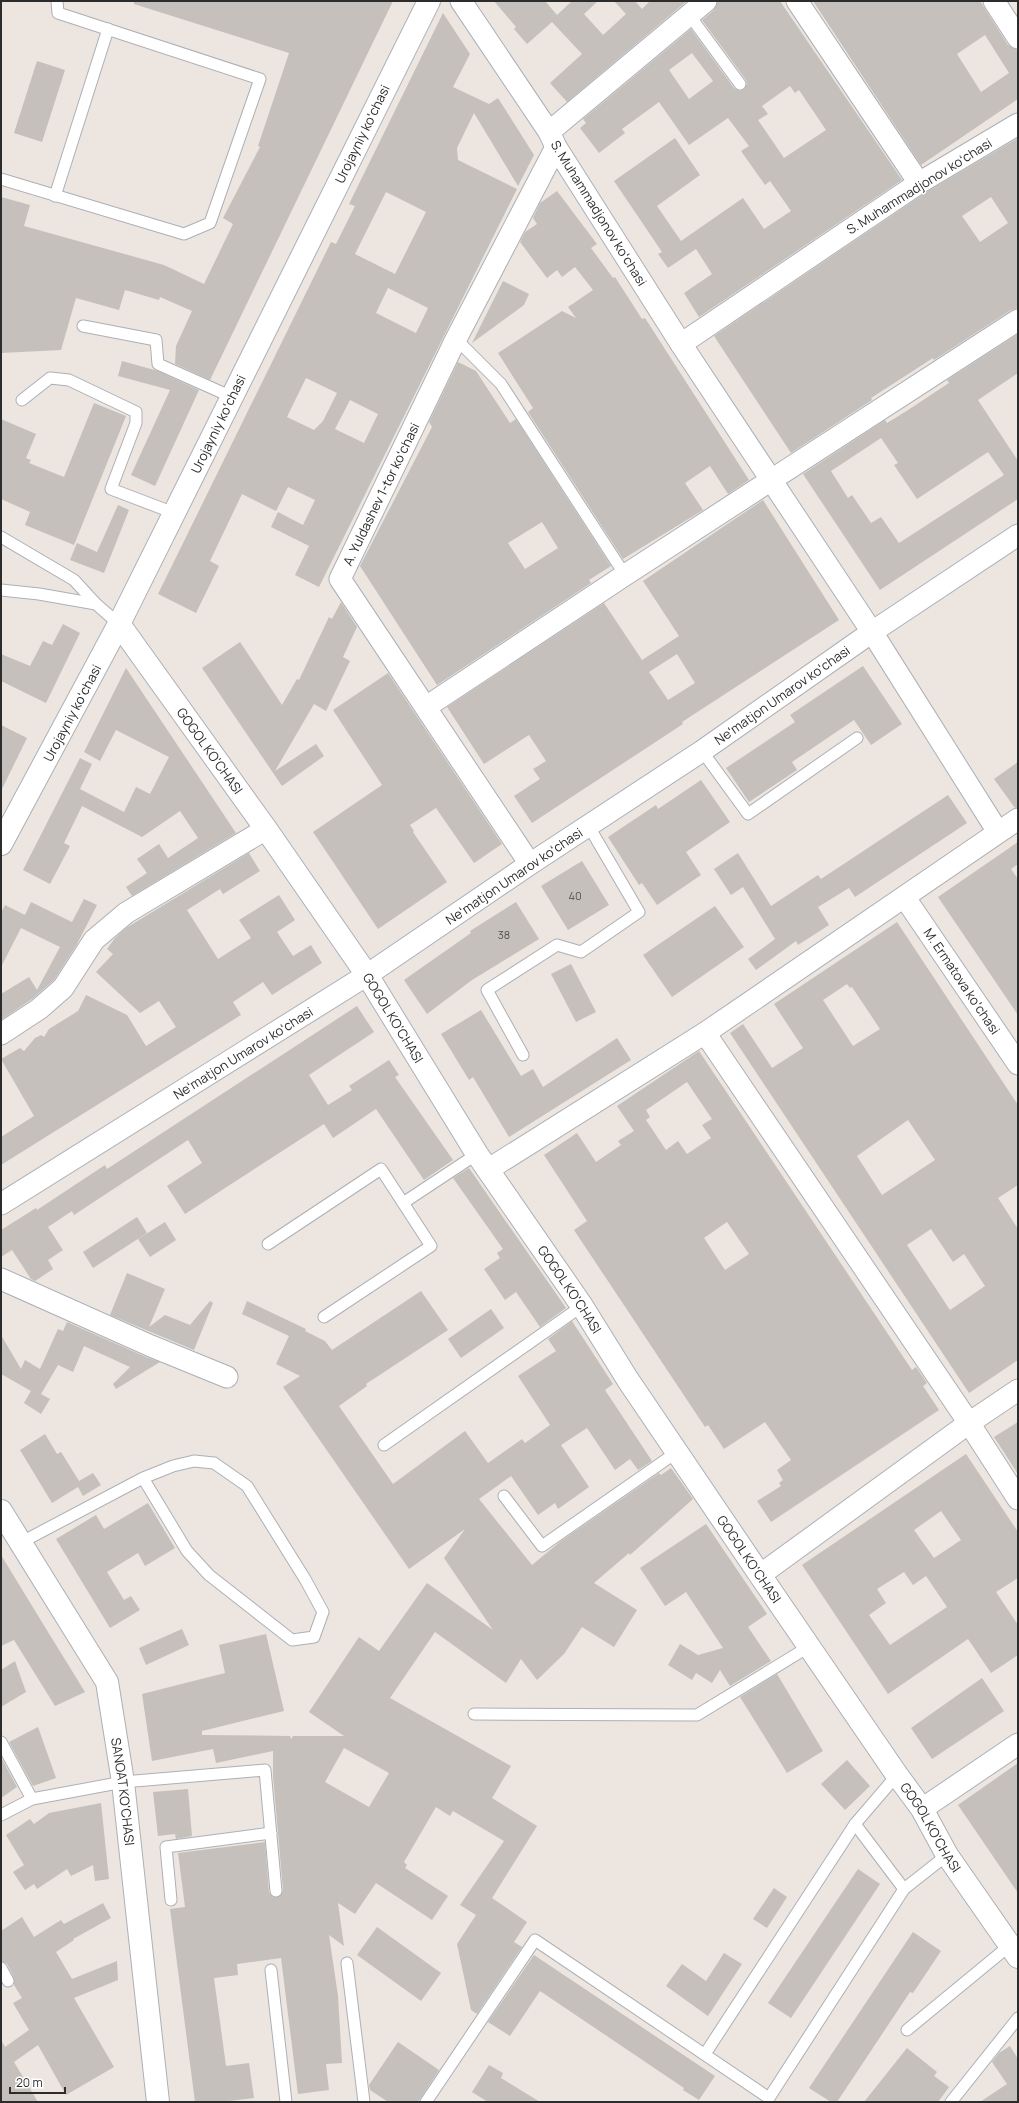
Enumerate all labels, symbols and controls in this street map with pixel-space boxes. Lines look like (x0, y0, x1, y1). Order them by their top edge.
street label: Urоjayniy koʻchasi (330, 82, 394, 186)
street label: S. Muhammadjonov koʻchasi (843, 134, 995, 238)
street label: S. Muhammadjonov koʻchasi (547, 137, 651, 289)
street label: Urоjayniy koʻchasi (186, 372, 250, 476)
street label: A. Yuldashev 1-tor koʻchasi (339, 420, 423, 568)
street label: Neʻmatjon Umarov koʻchasi (711, 641, 853, 749)
street label: Urоjayniy koʻchasi (39, 661, 105, 765)
street label: GOGOL KO'CHASI (173, 704, 247, 798)
street label: Neʻmatjon Umarov koʻchasi (442, 823, 586, 929)
house number: 40 (568, 888, 582, 903)
street label: M. Ermatova koʻchasi (920, 924, 1004, 1038)
house number: 38 (498, 927, 510, 942)
street label: GOGOL KO'CHASI (359, 969, 428, 1066)
street label: Neʻmatjon Umarov koʻchasi (170, 1003, 316, 1103)
street label: GOGOL KO'CHASI (534, 1242, 606, 1337)
street label: GOGOL KO'CHASI (713, 1512, 786, 1607)
street label: SANOAT KO'CHASI (107, 1736, 139, 1846)
street label: GOGOL KO'CHASI (896, 1779, 965, 1876)
scale bar (10, 2069, 65, 2095)
text: 20 m (16, 2074, 43, 2091)

